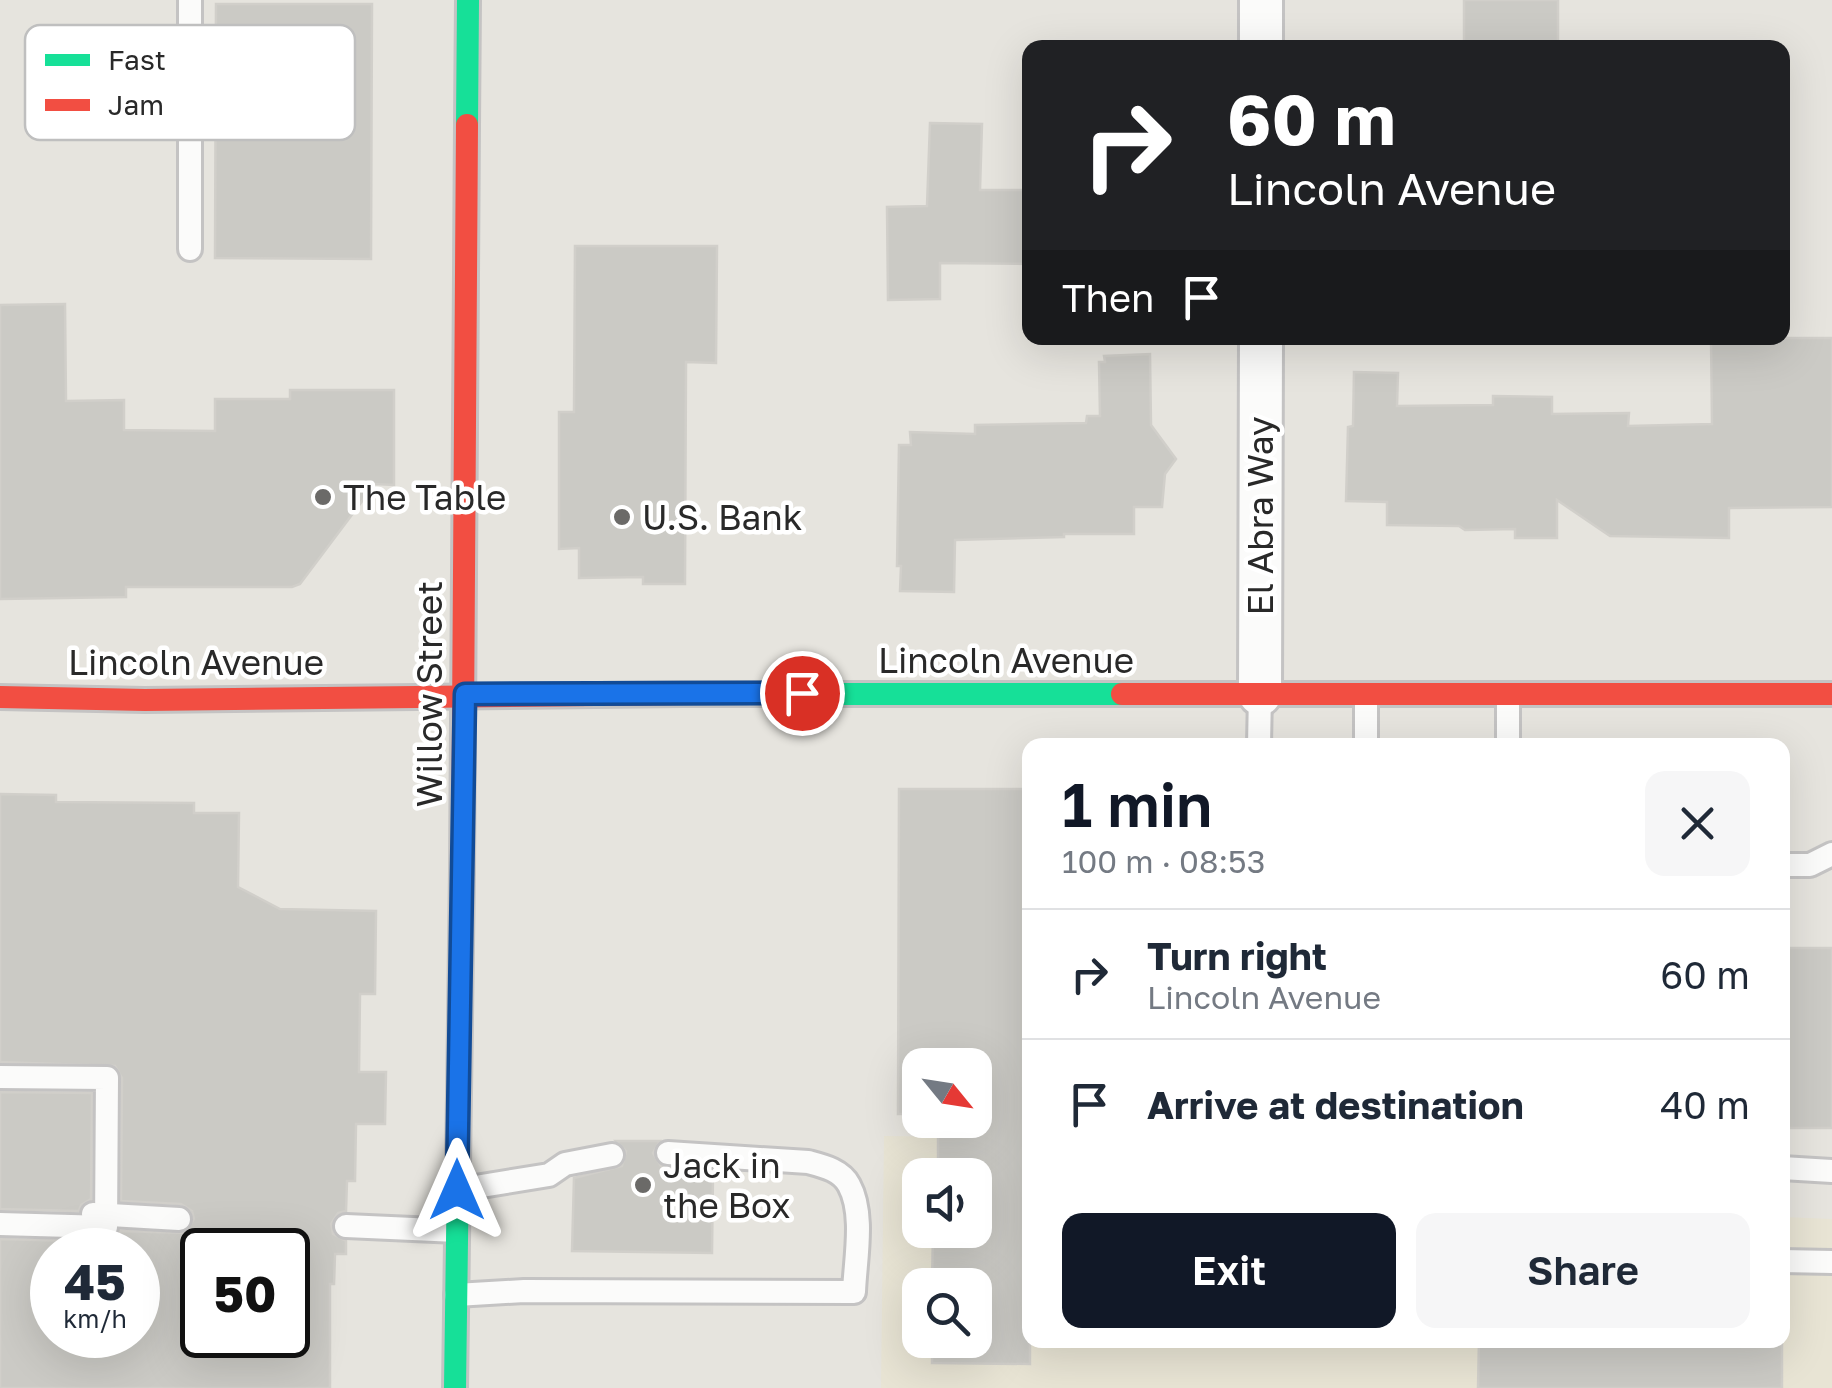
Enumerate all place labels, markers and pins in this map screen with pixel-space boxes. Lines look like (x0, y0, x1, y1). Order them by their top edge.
place label: The Table (343, 476, 506, 518)
marker: The Table (312, 486, 334, 508)
place label: U.S. Bank (642, 496, 802, 538)
marker: U.S. Bank (611, 506, 633, 528)
pin (760, 651, 845, 736)
place label: Jack in the Box (663, 1144, 791, 1226)
marker: Jack in the Box (632, 1174, 654, 1196)

